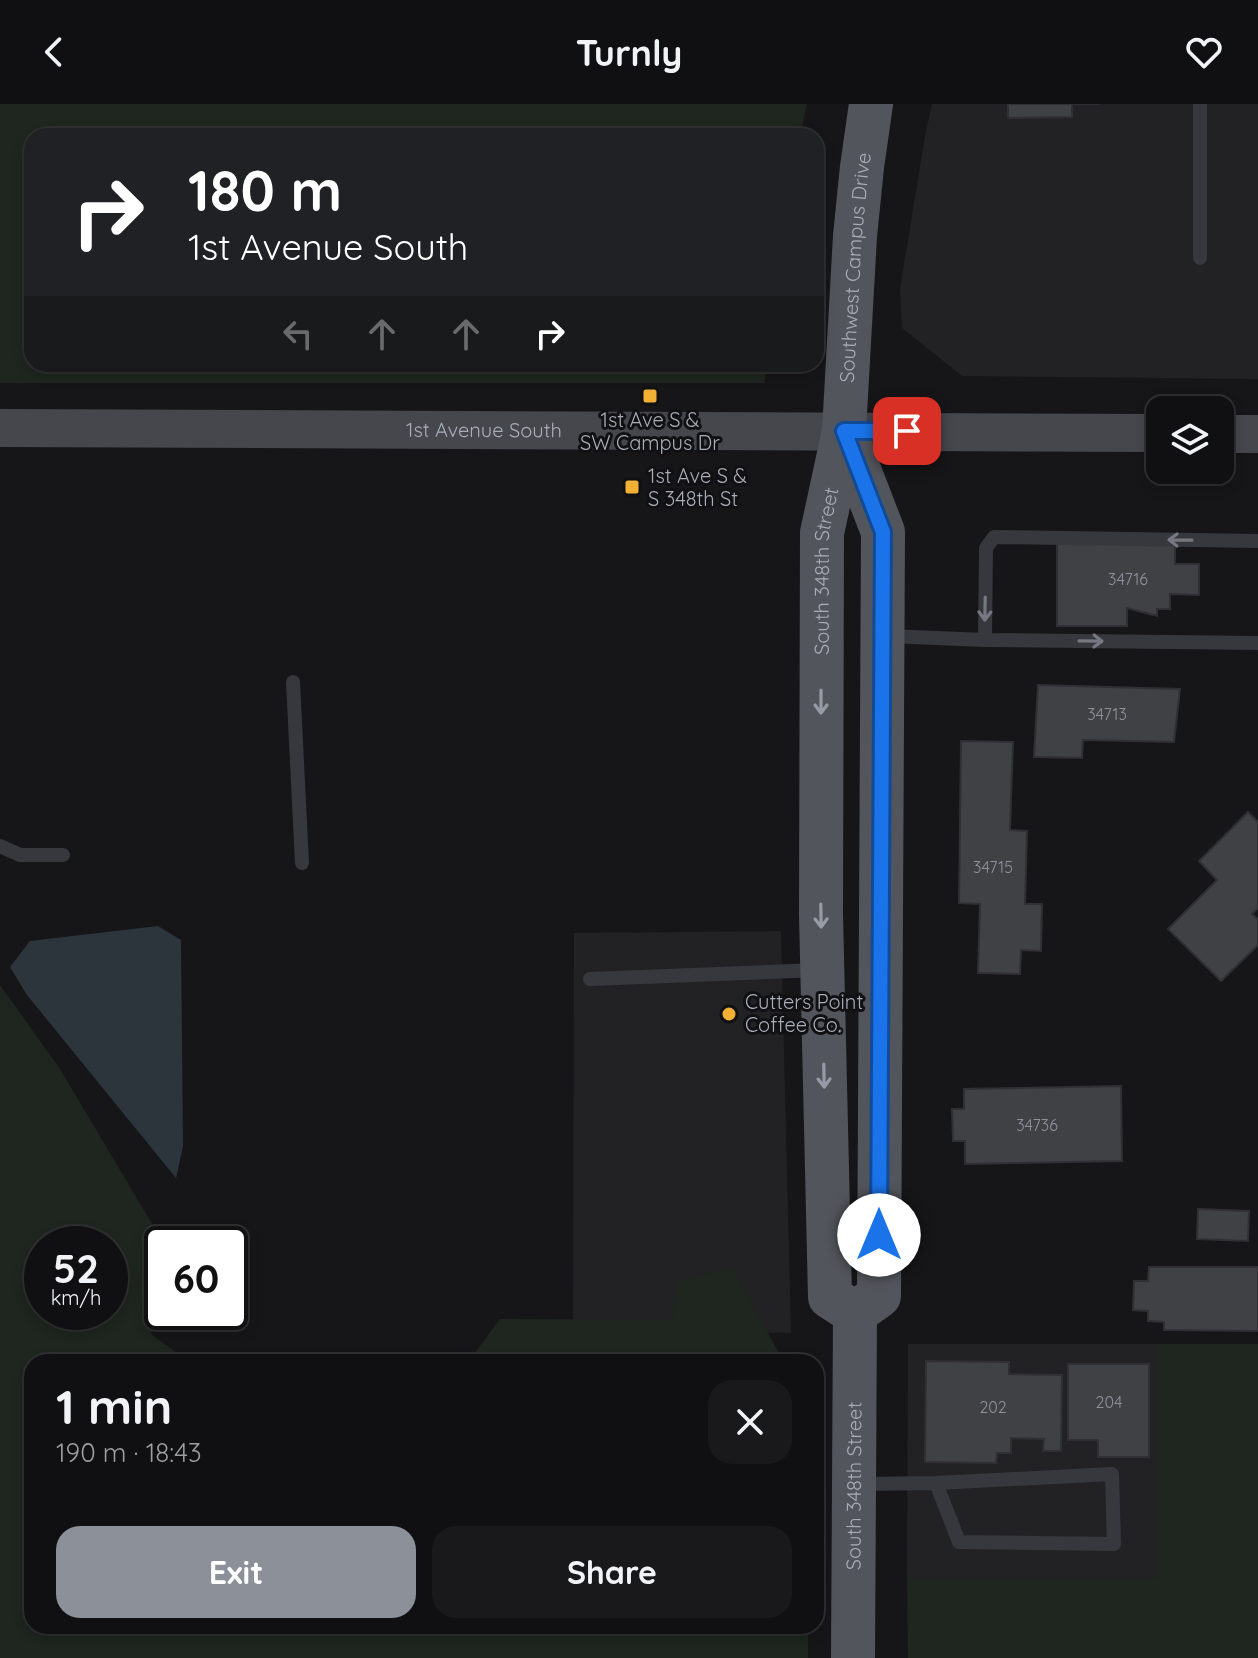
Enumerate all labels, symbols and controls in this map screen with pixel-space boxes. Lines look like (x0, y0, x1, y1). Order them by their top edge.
icon: back (32, 30, 76, 74)
text: Turnly (576, 30, 682, 75)
icon: heart (1182, 30, 1226, 74)
street label: Southwest Campus Drive (834, 151, 876, 383)
text: 180 m (188, 155, 342, 225)
icon: right (56, 160, 160, 264)
text: 1st Avenue South (188, 224, 468, 269)
icon: left (276, 312, 320, 356)
icon: ahead (360, 312, 404, 356)
icon: ahead (444, 312, 488, 356)
icon: right (528, 312, 572, 356)
marker: 1st Ave S & SW Campus Dr (641, 387, 659, 405)
map controls (1146, 396, 1234, 484)
button: layers (1146, 396, 1234, 484)
pin (873, 397, 941, 465)
place label: 1st Ave S & SW Campus Dr (580, 407, 720, 455)
icon: arrive (885, 409, 929, 453)
street label: 1st Avenue South (406, 417, 562, 442)
place label: 1st Ave S & S 348th St (648, 463, 747, 511)
marker: 1st Ave S & S 348th St (623, 478, 641, 496)
street label: South 348th Street (809, 485, 844, 655)
one-way arrow (1167, 532, 1194, 548)
house number: 34716 (1108, 569, 1148, 589)
one-way arrow (977, 595, 993, 622)
one-way arrow (1077, 633, 1104, 649)
one-way arrow (813, 688, 829, 715)
house number: 34713 (1087, 704, 1127, 724)
house number: 34715 (973, 857, 1013, 877)
one-way arrow (813, 902, 828, 929)
place label: Cutters Point Coffee Co. (745, 989, 863, 1037)
marker: Cutters Point Coffee Co. (720, 1005, 738, 1023)
one-way arrow (817, 1062, 832, 1089)
house number: 34736 (1016, 1115, 1058, 1135)
position arrow (837, 1193, 921, 1277)
speed limit sign: 60 (144, 1226, 248, 1330)
text: 52 (53, 1243, 99, 1293)
text: km/h (51, 1285, 101, 1310)
text: 1 min (56, 1376, 172, 1436)
button: close (708, 1380, 792, 1464)
house number: 204 (1096, 1392, 1122, 1412)
house number: 202 (979, 1397, 1007, 1417)
street label: South 348th Street (841, 1401, 866, 1570)
text: 190 m · 18:43 (56, 1436, 202, 1469)
button: Exit (56, 1526, 416, 1618)
button: Share (432, 1526, 792, 1618)

